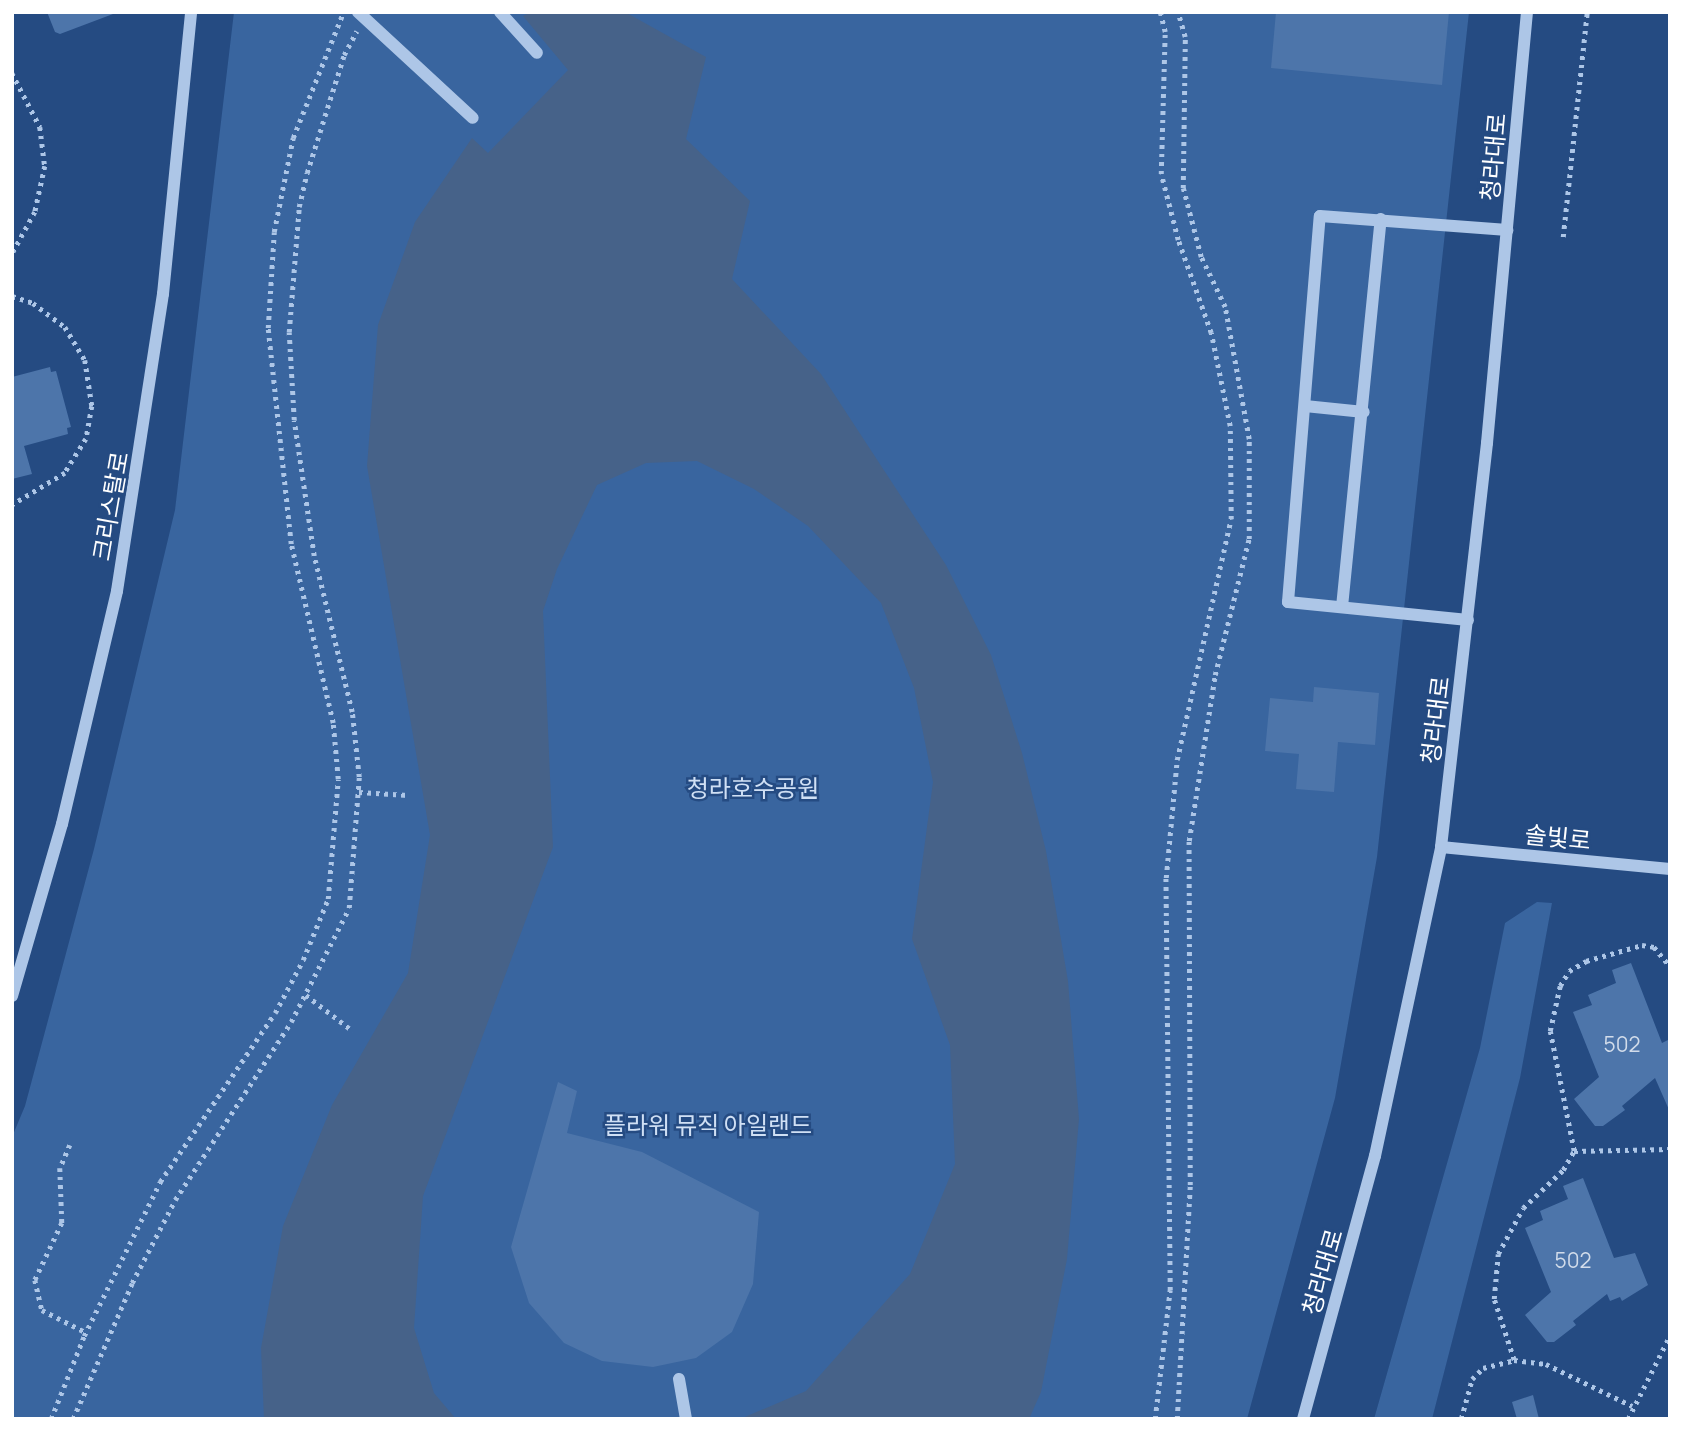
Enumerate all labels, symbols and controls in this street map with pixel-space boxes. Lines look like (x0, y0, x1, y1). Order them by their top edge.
street label: 청라대로 (1475, 112, 1511, 202)
street label: 크리스탈로 (86, 449, 134, 563)
street label: 청라대로 (1415, 674, 1455, 766)
park label: 청라호수공원 (687, 774, 819, 802)
street label: 솔빛로 (1524, 819, 1592, 855)
house number: 502 (1604, 1031, 1640, 1057)
park label: 플라워 뮤직 아일랜드 (604, 1111, 812, 1139)
street label: 청라대로 (1296, 1226, 1348, 1318)
house number: 502 (1555, 1247, 1591, 1273)

